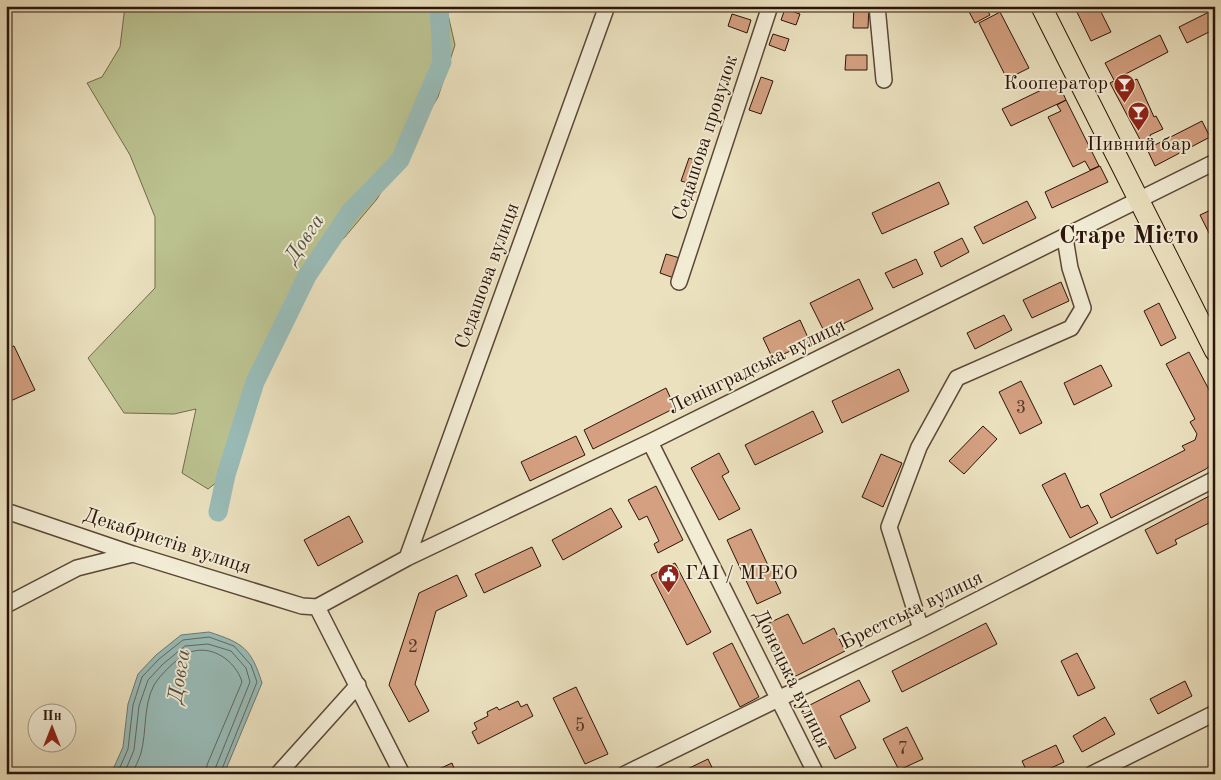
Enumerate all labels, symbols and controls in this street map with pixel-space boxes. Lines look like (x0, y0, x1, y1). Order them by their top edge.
street label: Седашова провулок (670, 53, 742, 223)
bar icon: Кооператор (1112, 72, 1136, 103)
place label: Кооператор (1003, 74, 1108, 94)
bar icon: Пивний бар (1127, 101, 1151, 132)
place label: Пивний бар (1087, 135, 1191, 155)
street label: Седашова вулиця (452, 200, 524, 352)
water label: Довга (279, 211, 329, 270)
district label: Старе Місто (1059, 224, 1199, 249)
street label: Ленінградська вулиця (665, 315, 849, 419)
house number: 3 (1016, 399, 1026, 417)
street label: Декабристів вулиця (81, 505, 253, 579)
public building icon: ГАІ / МРЕО (657, 562, 681, 593)
place label: ГАІ / МРЕО (685, 564, 798, 584)
street label: Брестська вулиця (838, 568, 986, 654)
street label: Донецька вулиця (749, 607, 833, 751)
house number: 2 (408, 638, 418, 656)
water label: Довга (165, 648, 195, 707)
north arrow (28, 702, 78, 752)
text: Пн (42, 709, 62, 723)
house number: 5 (575, 717, 585, 735)
house number: 7 (898, 740, 908, 758)

